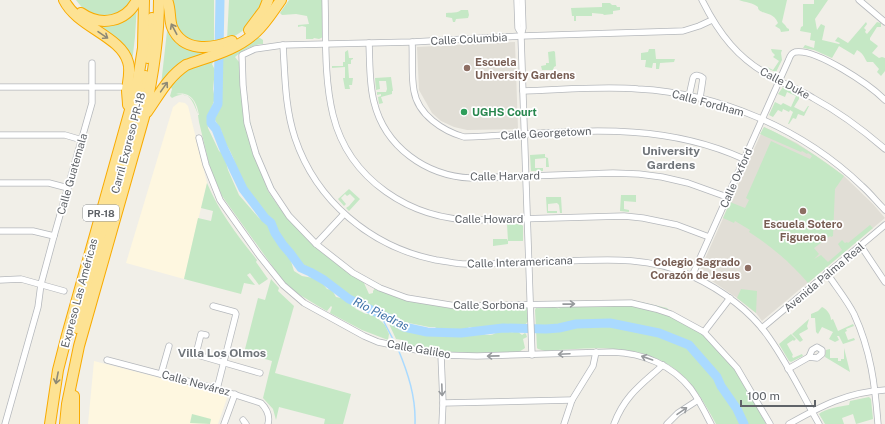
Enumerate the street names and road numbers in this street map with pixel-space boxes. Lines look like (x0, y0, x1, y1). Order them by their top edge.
street label: Calle Columbia (430, 31, 508, 47)
street label: Calle Duke (758, 65, 812, 101)
street label: Calle Fordham (671, 88, 745, 118)
street label: Carril Expreso PR-18 (109, 91, 147, 195)
street label: Calle Georgetown (500, 125, 592, 141)
street label: Calle Guatemala (55, 132, 89, 216)
street label: Calle Oxford (717, 146, 755, 210)
street label: Calle Harvard (470, 169, 540, 183)
road number: PR-18 (83, 205, 119, 221)
street label: Calle Howard (455, 213, 523, 225)
street label: Expreso Las Américas (59, 237, 99, 349)
street label: Avenida Palma Real (782, 240, 866, 314)
street label: Calle Interamericana (467, 254, 573, 270)
street label: Calle Sorbona (453, 299, 525, 311)
street label: Calle Galileo (386, 338, 452, 360)
street label: Calle Nevárez (161, 368, 231, 398)

